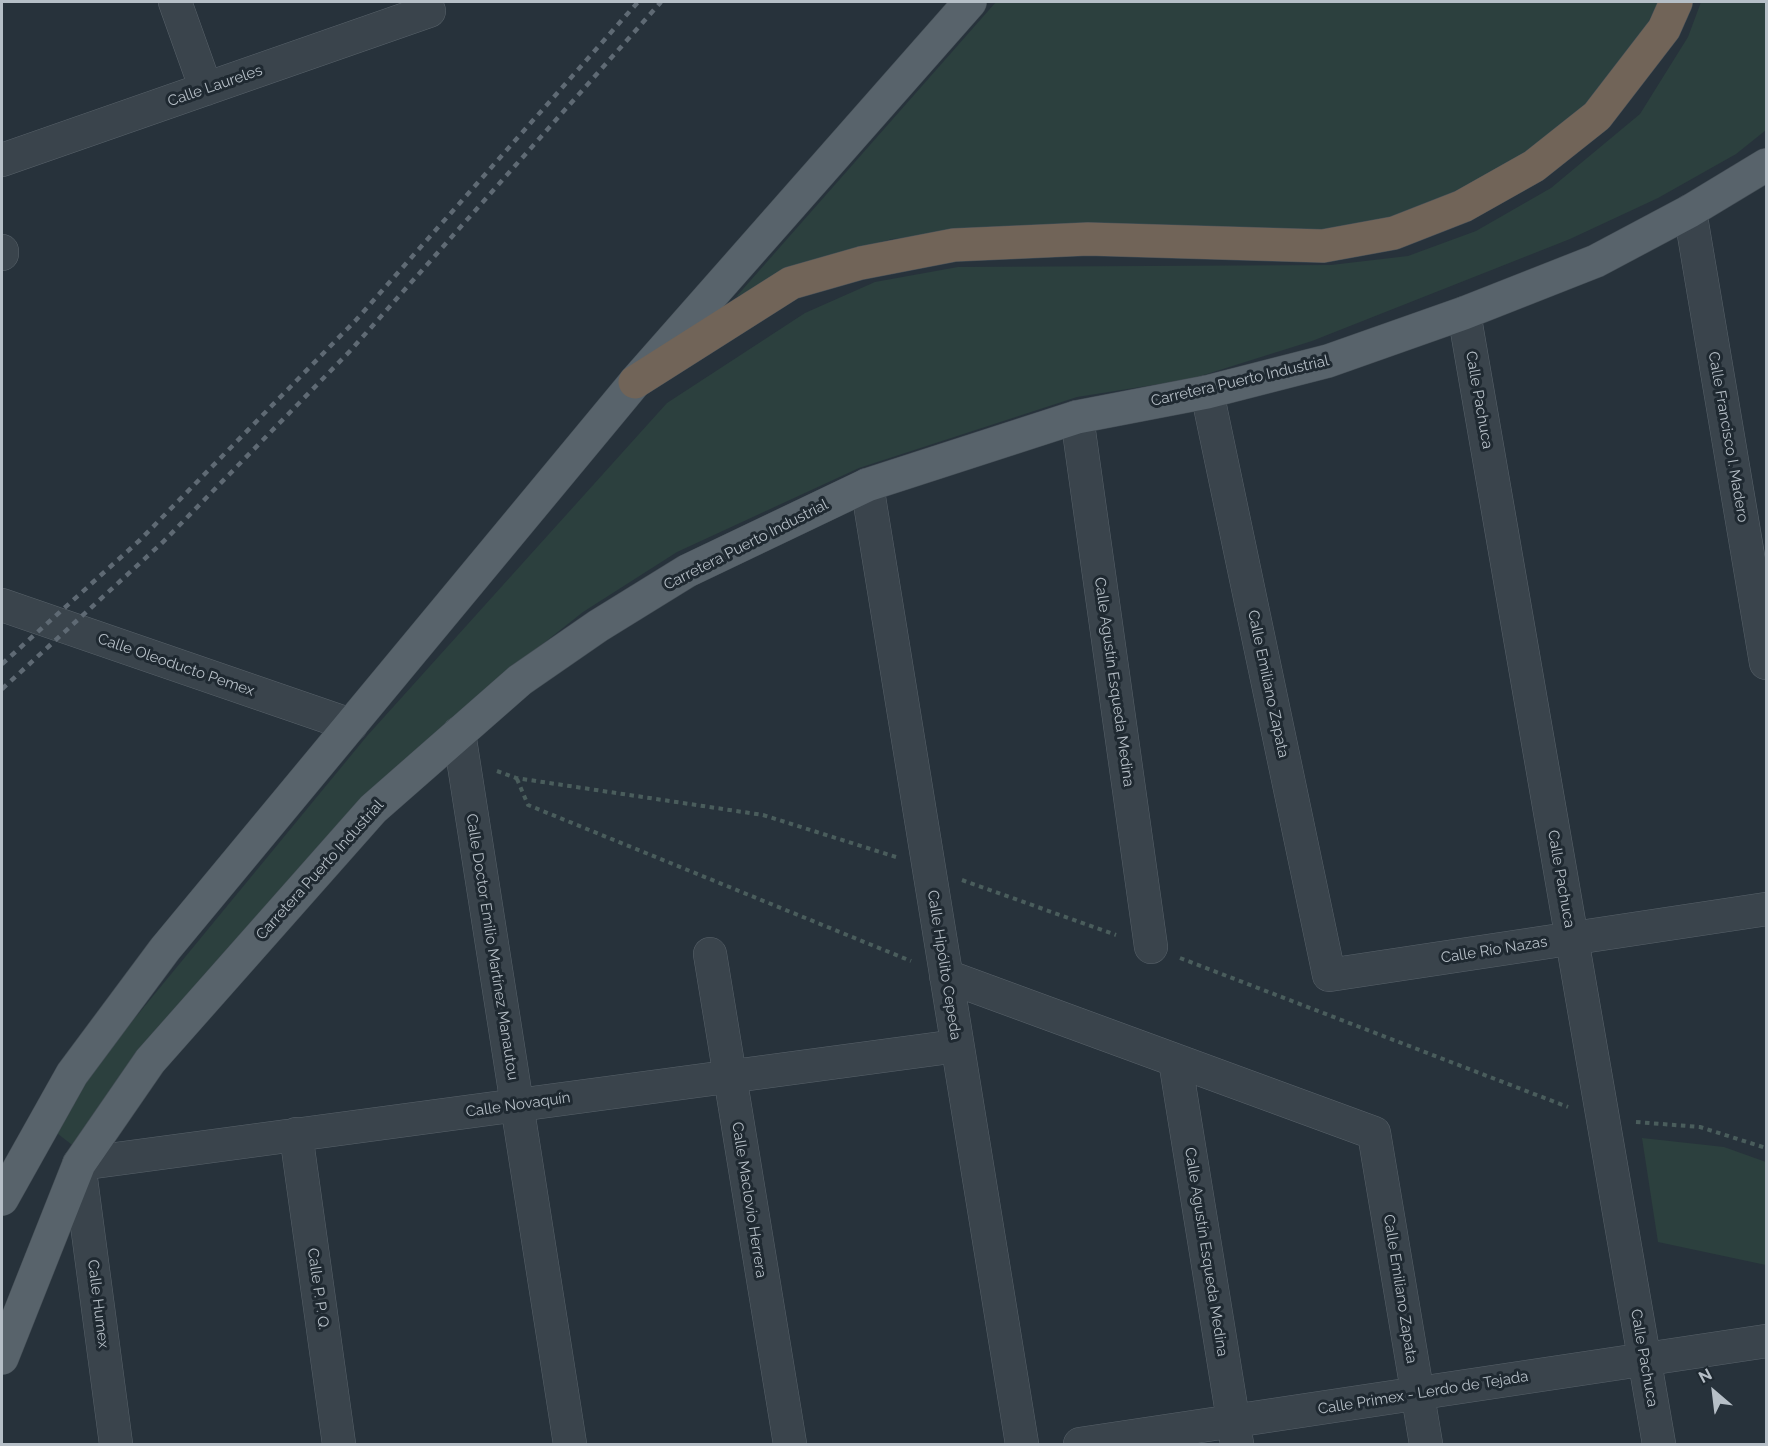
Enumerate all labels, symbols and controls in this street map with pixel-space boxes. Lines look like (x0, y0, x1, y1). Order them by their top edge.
street label: Calle Laureles (165, 61, 265, 111)
street label: Calle Pachuca (1462, 350, 1496, 450)
street label: Calle Francisco I. Madero (1704, 350, 1752, 524)
street label: Carretera Puerto Industrial (1149, 352, 1331, 410)
street label: Carretera Puerto Industrial (661, 496, 831, 594)
street label: Calle Agustín Esqueda Medina (1090, 576, 1138, 788)
street label: Calle Emiliano Zapata (1244, 608, 1292, 760)
street label: Calle Oleoducto Pemex (95, 630, 257, 700)
street label: Carretera Puerto Industrial (252, 796, 388, 944)
street label: Calle Doctor Emilio Martínez Manautou (462, 812, 522, 1082)
street label: Calle Pachuca (1544, 829, 1578, 929)
street label: Calle Hipólito Cepeda (923, 889, 965, 1041)
street label: Calle Río Nazas (1440, 933, 1548, 967)
street label: Calle Novaquín (465, 1089, 571, 1121)
street label: Calle Maclovio Herrera (728, 1121, 770, 1279)
street label: Calle Agustín Esqueda Medina (1181, 1146, 1231, 1358)
street label: Calle Emiliano Zapata (1379, 1213, 1421, 1365)
street label: Calle P. P. Q. (303, 1247, 333, 1331)
street label: Calle Humex (84, 1259, 112, 1349)
street label: Calle Pachuca (1627, 1308, 1661, 1408)
north arrow (1684, 1362, 1744, 1422)
text: N (1695, 1364, 1715, 1387)
street label: Calle Primex - Lerdo de Tejada (1317, 1367, 1529, 1419)

